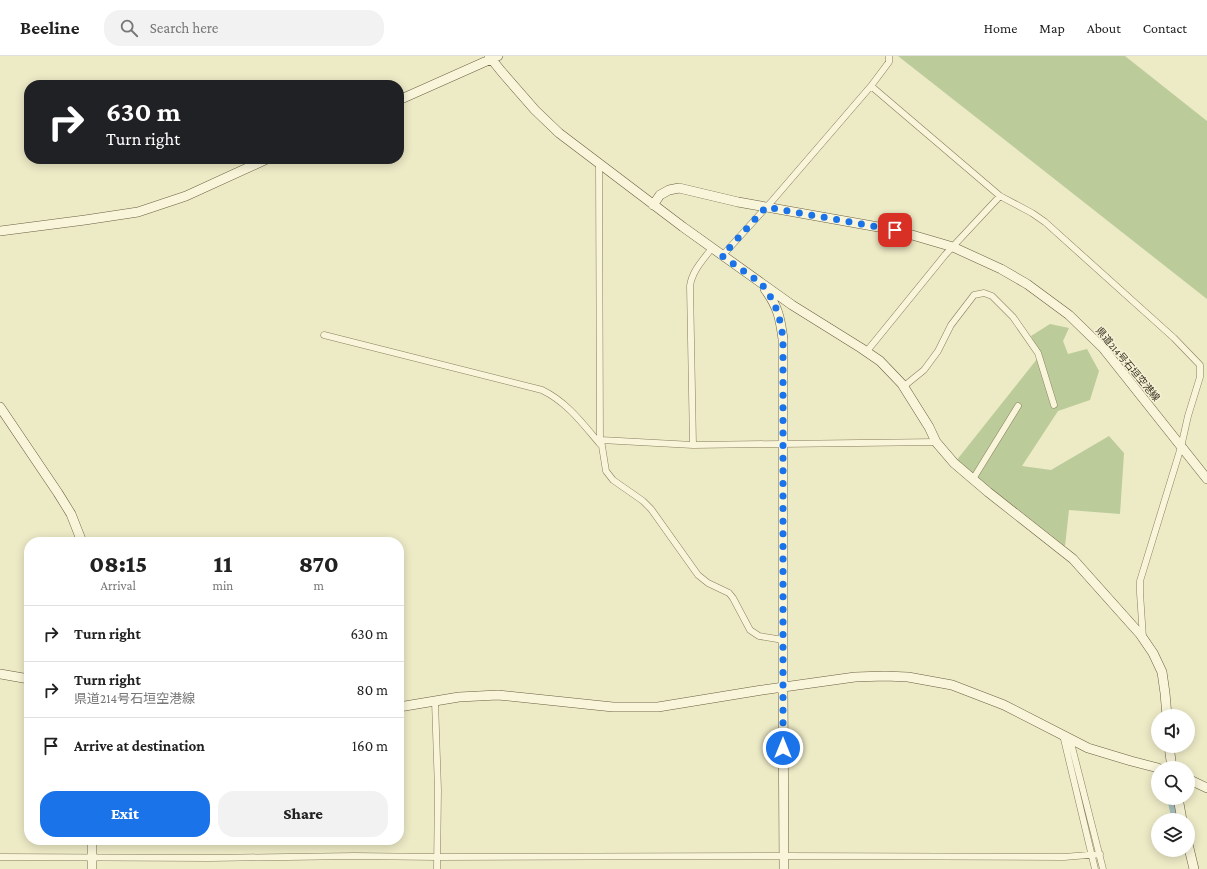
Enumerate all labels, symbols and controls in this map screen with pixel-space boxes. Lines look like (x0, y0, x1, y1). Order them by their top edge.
search box (104, 10, 384, 46)
text: Beeline (20, 17, 80, 38)
icon: search (118, 17, 140, 39)
text: Search here (150, 20, 218, 36)
text: Home (984, 20, 1017, 36)
text: Map (1039, 20, 1065, 36)
text: About (1087, 20, 1121, 36)
text: Contact (1143, 20, 1187, 36)
icon: right (40, 96, 92, 148)
text: 630 m (106, 96, 181, 127)
text: Turn right (106, 129, 180, 149)
pin (878, 213, 912, 247)
icon: arrive (884, 219, 906, 241)
street label: 県道214号石垣空港線 (1094, 325, 1162, 403)
text: 08:15 (89, 550, 147, 577)
text: 11 (214, 550, 232, 577)
text: 870 (299, 550, 339, 577)
text: Arrival (101, 578, 136, 593)
text: min (212, 578, 233, 593)
text: m (313, 578, 324, 593)
icon: right (40, 623, 62, 645)
text: Turn right (74, 626, 141, 642)
text: 630 m (350, 626, 388, 642)
text: Turn right (74, 672, 141, 688)
icon: right (40, 679, 62, 701)
text: 80 m (357, 682, 388, 698)
text: 県道214号石垣空港線 (74, 691, 195, 706)
map controls (1151, 709, 1195, 857)
button: sound (1151, 709, 1195, 753)
position arrow (762, 727, 804, 769)
icon: arrive (40, 735, 62, 757)
text: Arrive at destination (74, 738, 205, 754)
text: 160 m (352, 738, 388, 754)
button: search (1151, 761, 1195, 805)
button: Exit (40, 791, 210, 837)
button: Share (218, 791, 388, 837)
button: layers (1151, 813, 1195, 857)

